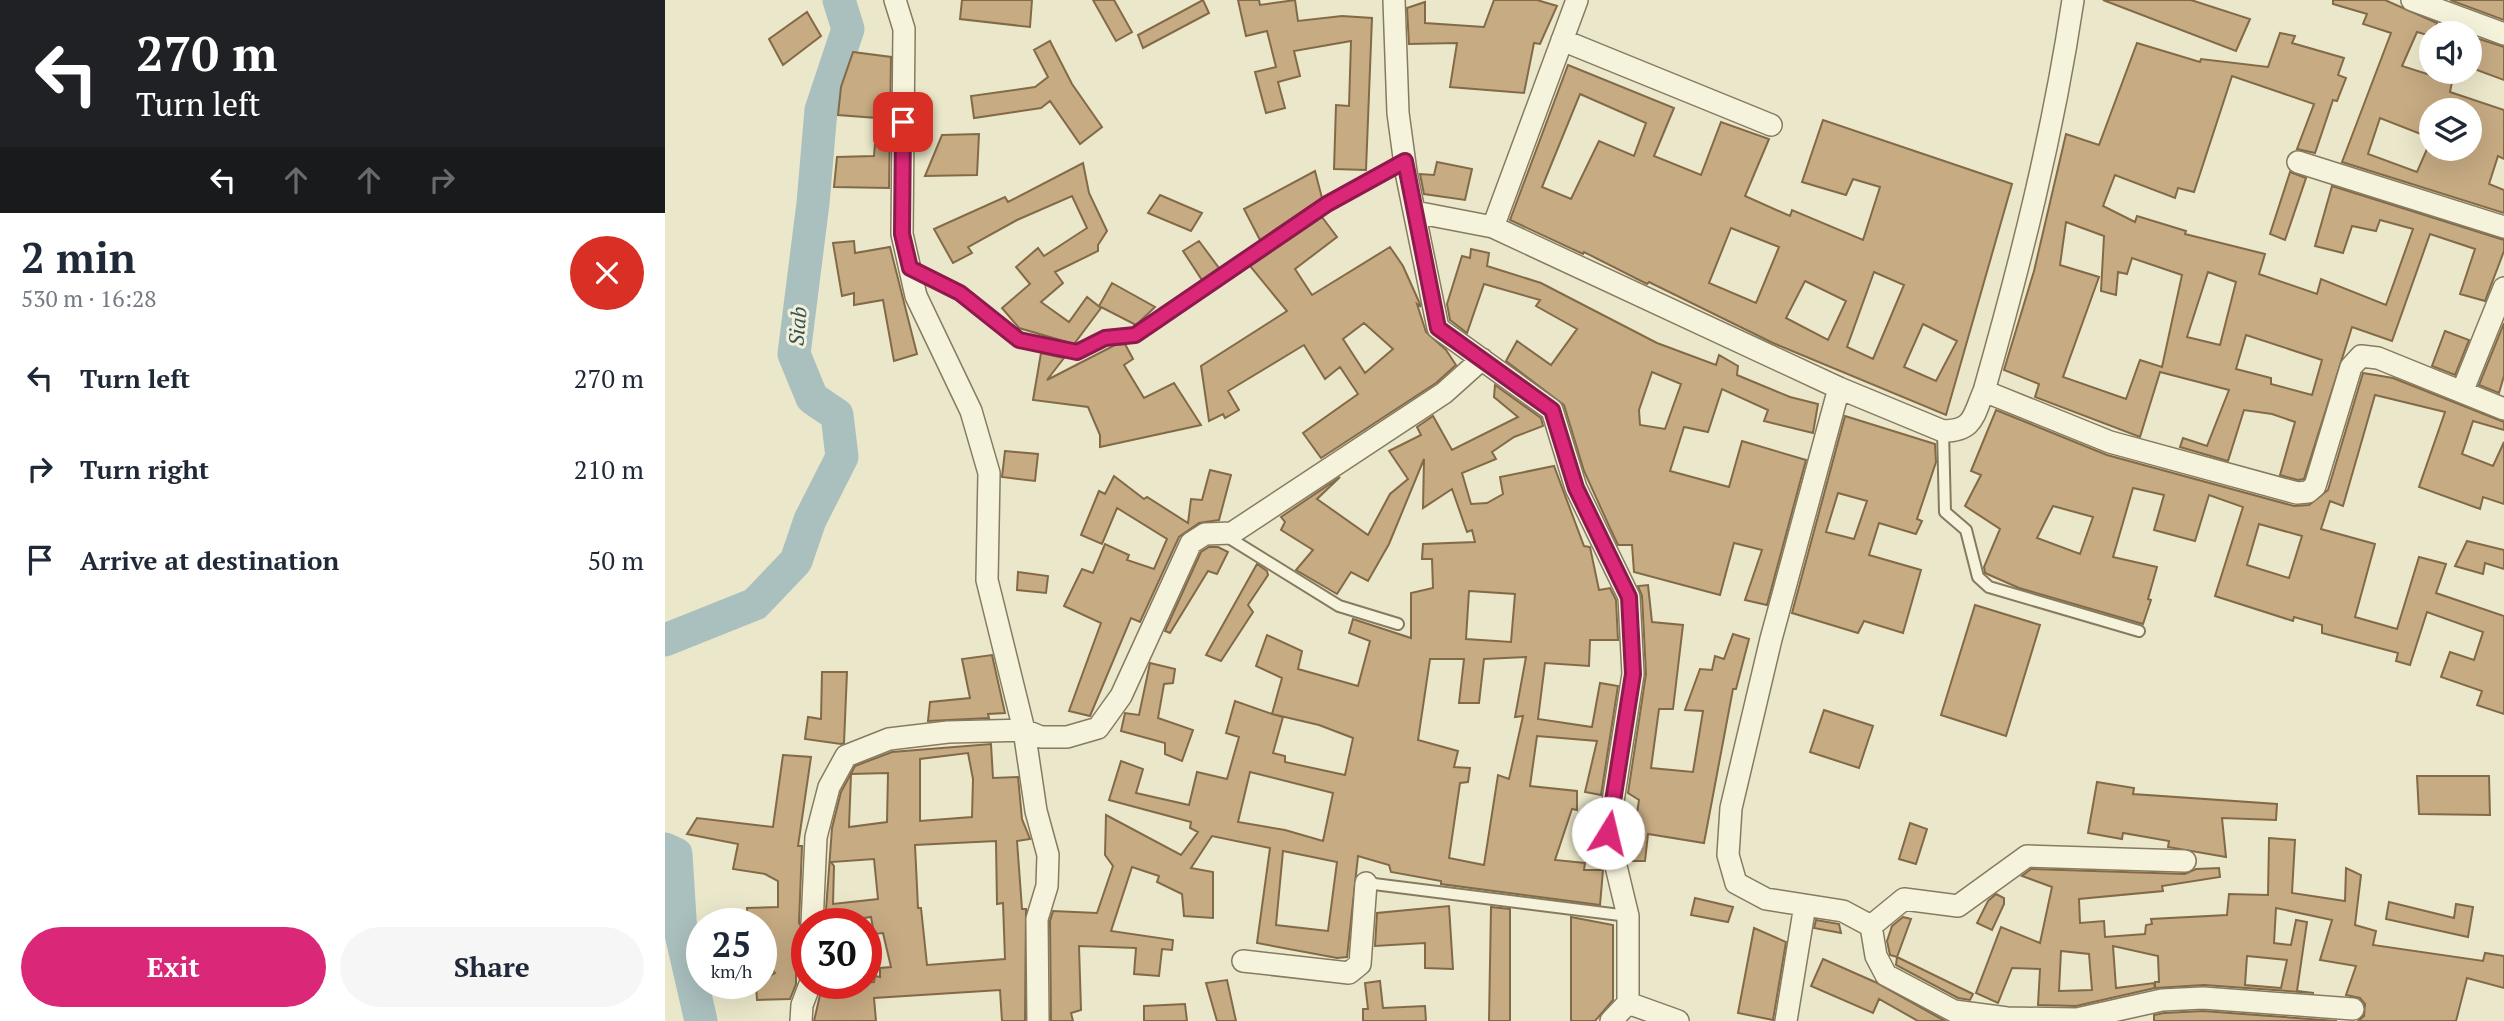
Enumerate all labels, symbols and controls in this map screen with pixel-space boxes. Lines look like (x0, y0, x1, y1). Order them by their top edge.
text: 270 m (136, 20, 278, 85)
map controls (2419, 21, 2482, 161)
button: sound (2419, 21, 2482, 84)
icon: left (21, 28, 112, 119)
text: Turn left (136, 83, 260, 125)
pin (873, 92, 933, 152)
button: layers (2419, 98, 2482, 161)
icon: arrive (884, 103, 922, 141)
icon: left (204, 161, 242, 199)
icon: ahead (277, 161, 315, 199)
icon: ahead (350, 161, 388, 199)
icon: right (423, 161, 461, 199)
text: 2 min (21, 229, 136, 285)
button: close (570, 236, 644, 310)
text: 530 m · 16:28 (21, 283, 156, 314)
water label: Siab (781, 305, 813, 347)
icon: left (21, 359, 59, 397)
text: Turn left (80, 361, 190, 395)
text: 270 m (574, 361, 644, 395)
icon: right (21, 450, 59, 488)
text: Turn right (80, 452, 209, 486)
text: 210 m (574, 452, 644, 486)
icon: arrive (21, 541, 59, 579)
text: Arrive at destination (80, 543, 339, 577)
text: 50 m (588, 543, 644, 577)
position arrow (1571, 796, 1645, 870)
speed limit sign: 30 (791, 908, 882, 999)
text: 25 (712, 921, 751, 967)
button: Exit (21, 927, 326, 1007)
button: Share (340, 927, 644, 1007)
text: km/h (711, 959, 752, 983)

